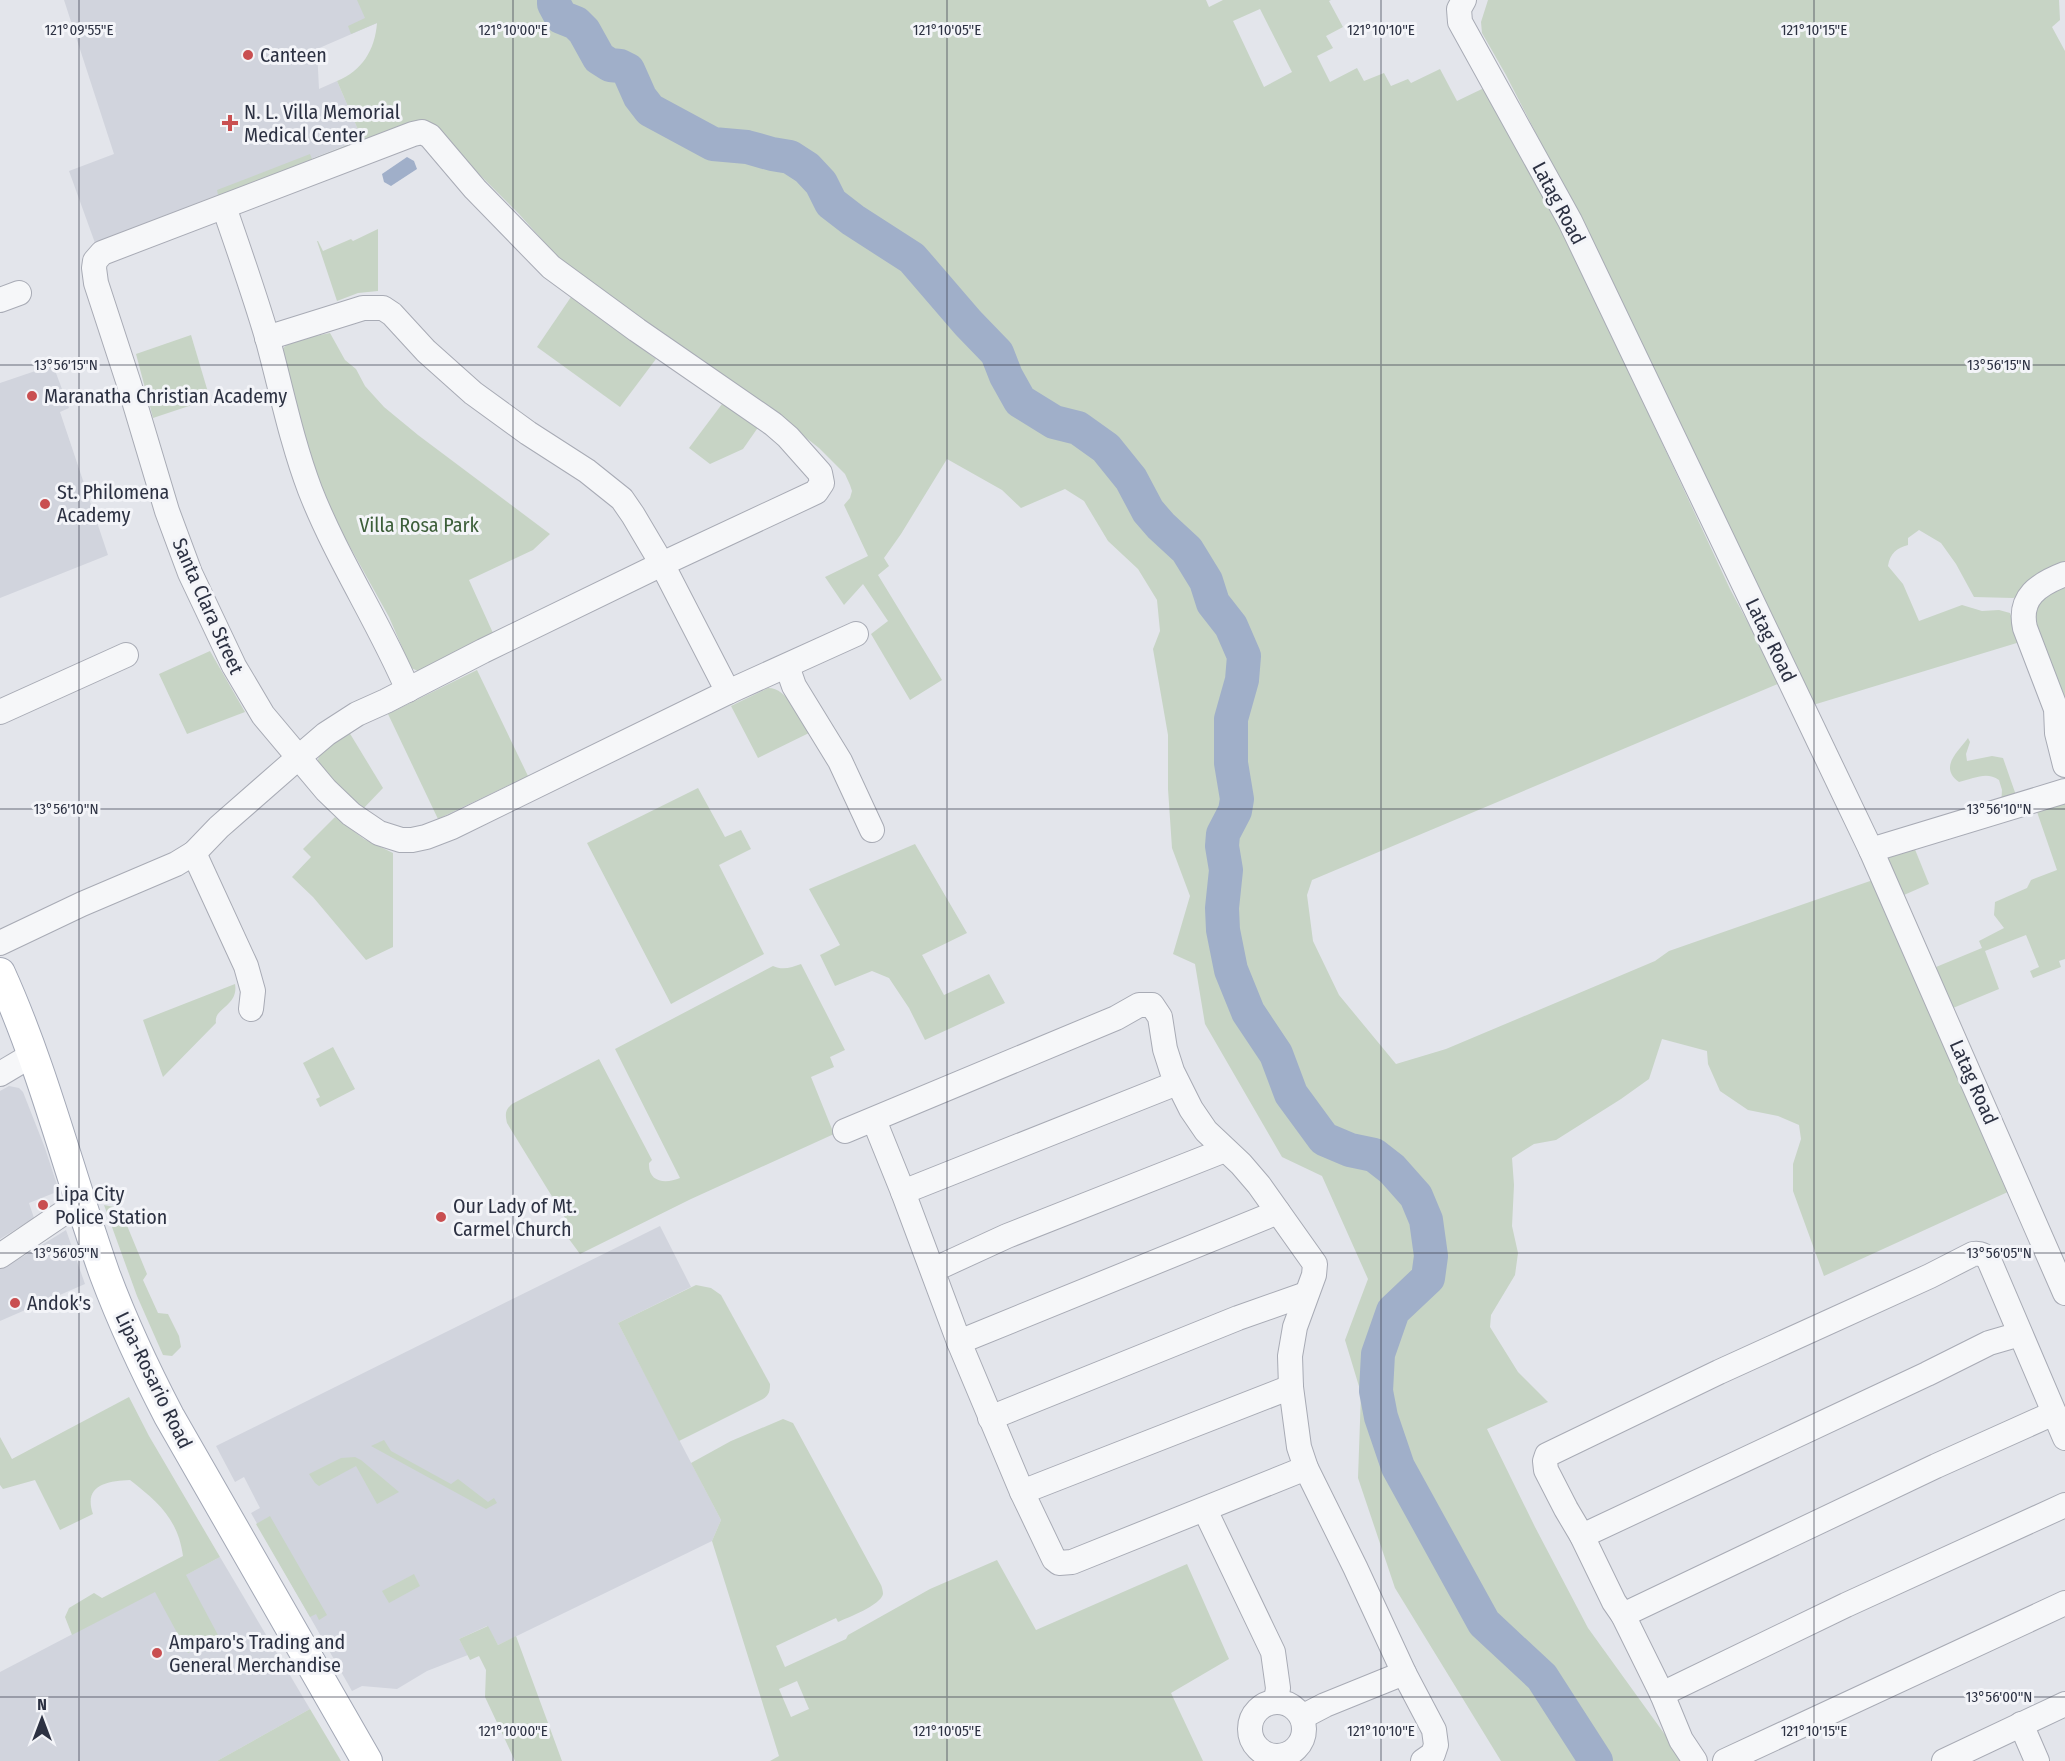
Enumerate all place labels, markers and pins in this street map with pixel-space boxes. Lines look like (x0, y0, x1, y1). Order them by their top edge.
place label: Canteen (260, 43, 327, 67)
marker: Canteen (241, 48, 255, 62)
place label: N. L. Villa Memorial Medical Center (244, 100, 400, 147)
marker: N. L. Villa Memorial Medical Center (221, 114, 239, 132)
place label: Maranatha Christian Academy (44, 384, 287, 408)
marker: Maranatha Christian Academy (25, 389, 39, 403)
place label: St. Philomena Academy (57, 480, 169, 527)
marker: St. Philomena Academy (38, 497, 52, 511)
place label: Lipa City Police Station (55, 1182, 167, 1229)
place label: Our Lady of Mt. Carmel Church (453, 1194, 577, 1241)
marker: Lipa City Police Station (36, 1198, 50, 1212)
marker: Our Lady of Mt. Carmel Church (434, 1210, 448, 1224)
place label: Andok's (27, 1291, 91, 1315)
marker: Andok's (8, 1296, 22, 1310)
place label: Amparo's Trading and General Merchandise (169, 1630, 345, 1677)
marker: Amparo's Trading and General Merchandise (150, 1646, 164, 1660)

